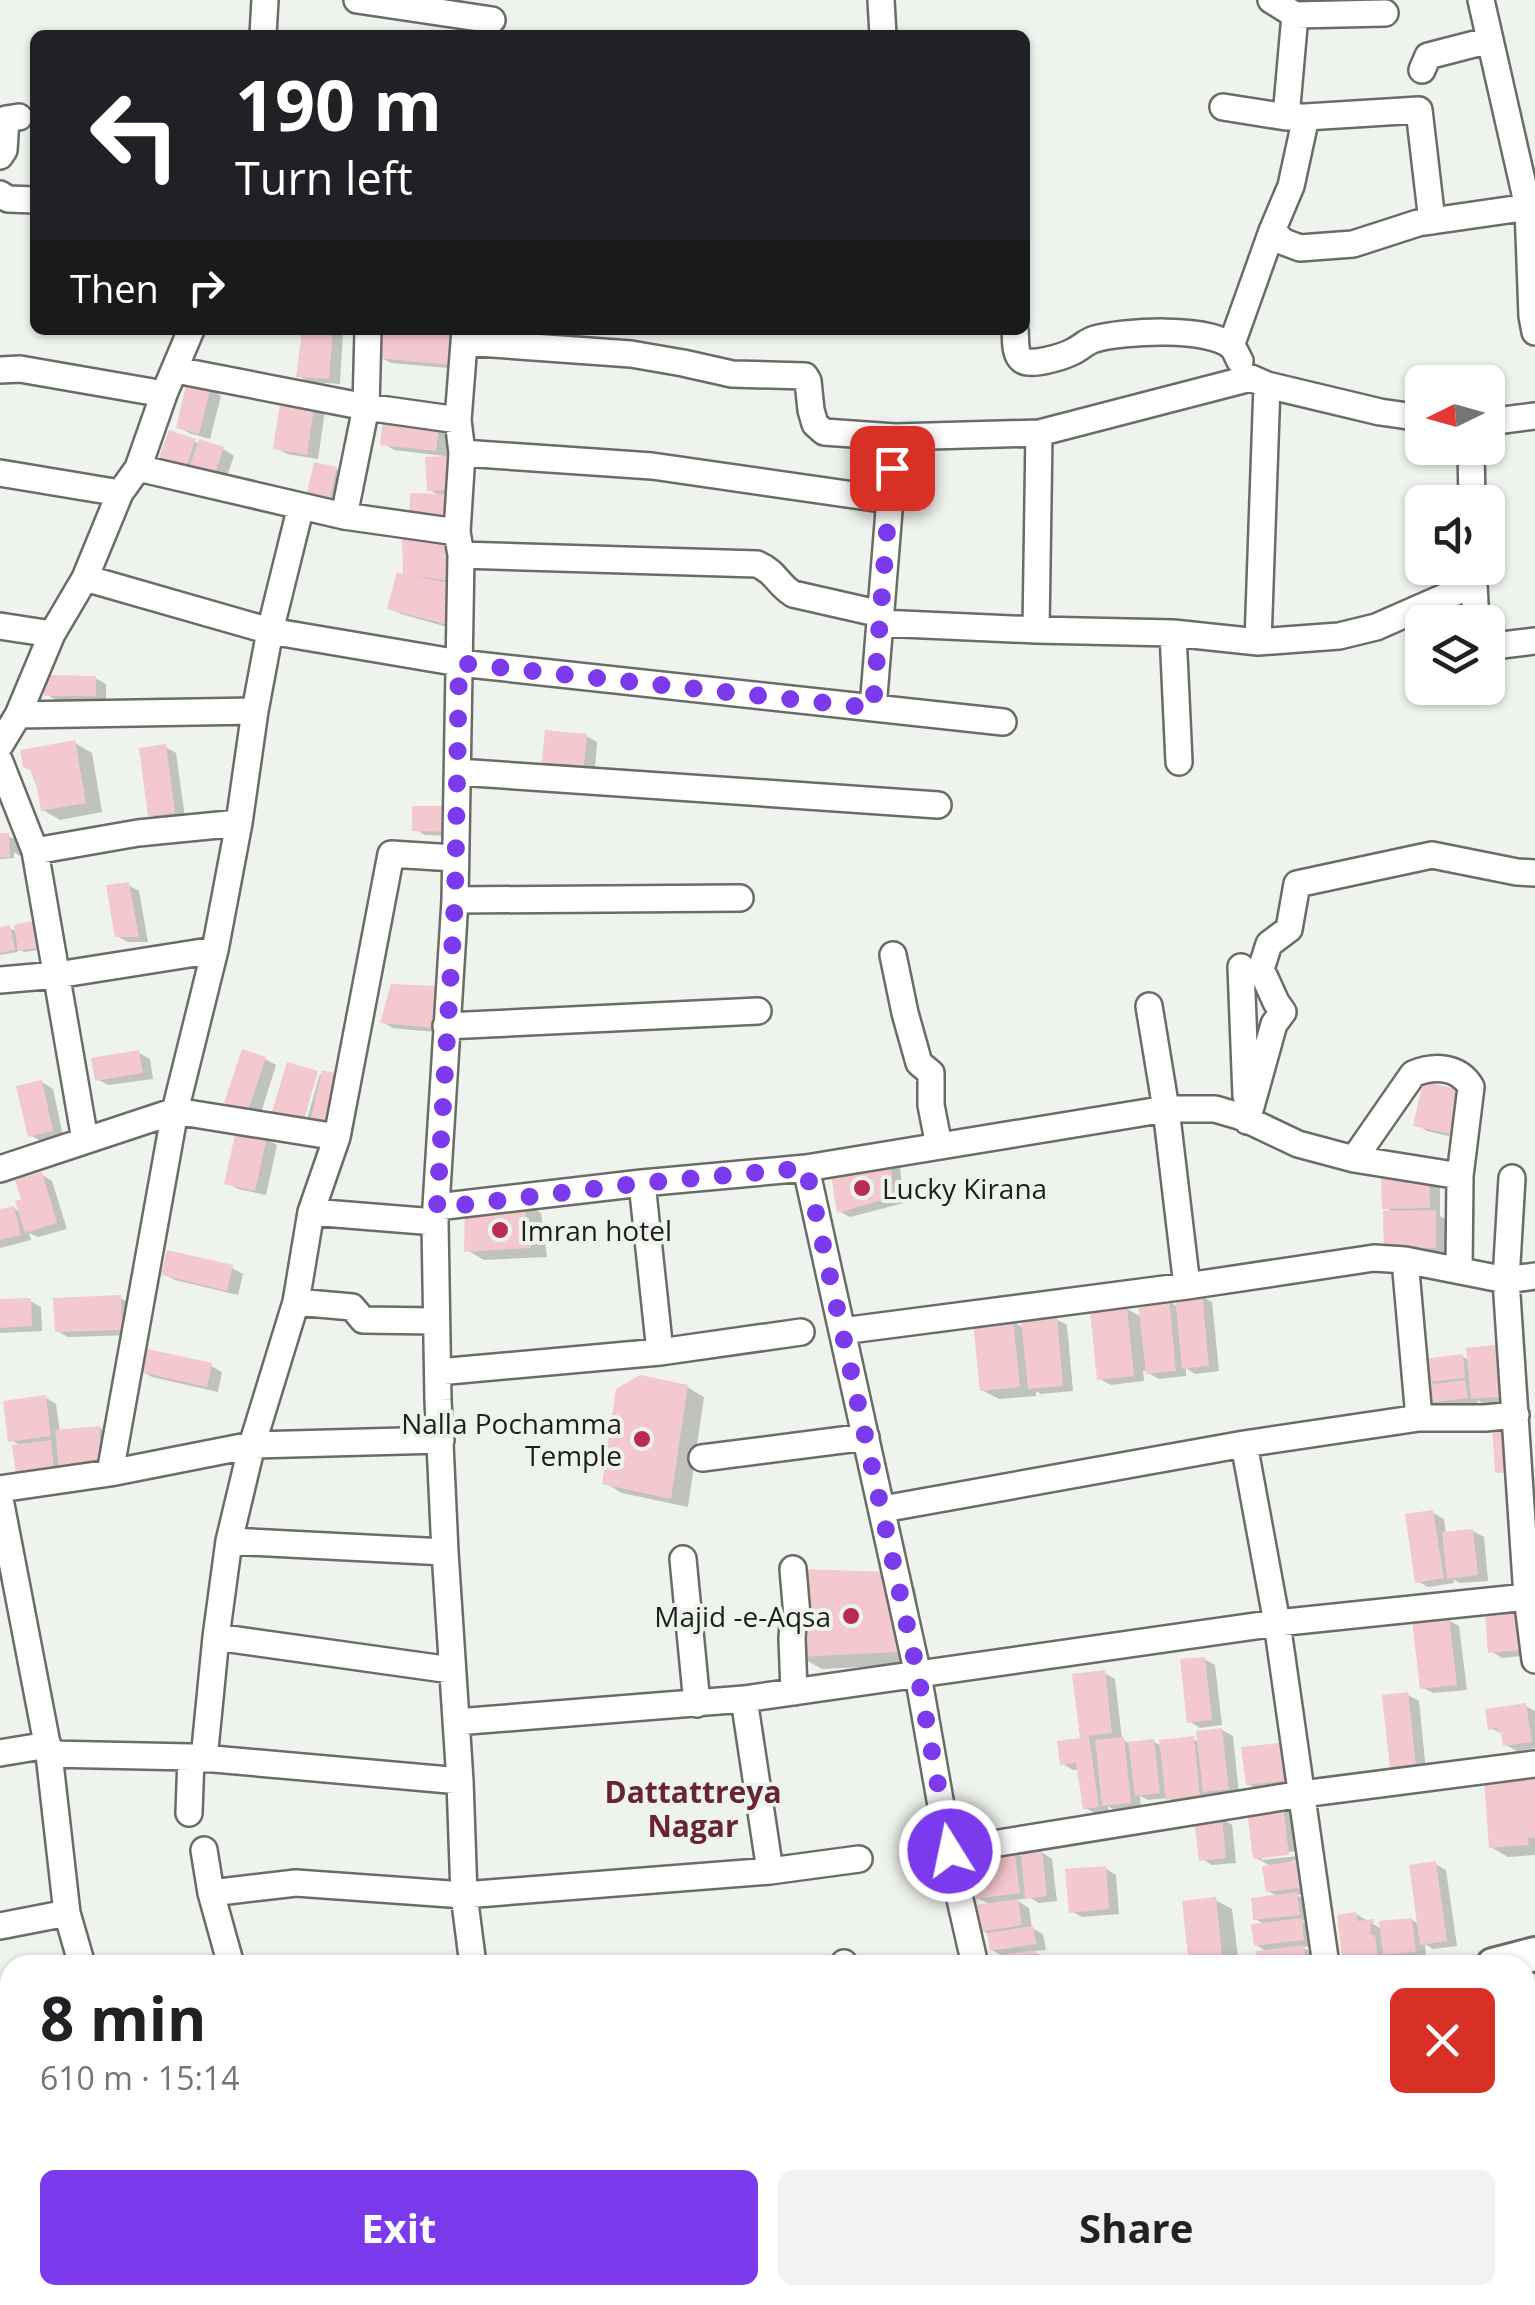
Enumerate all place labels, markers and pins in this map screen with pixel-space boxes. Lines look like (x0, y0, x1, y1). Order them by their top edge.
pin (850, 426, 935, 511)
place label: Lucky Kirana (882, 1169, 1047, 1207)
marker: Lucky Kirana (851, 1177, 873, 1199)
place label: Imran hotel (520, 1211, 672, 1249)
marker: Imran hotel (489, 1219, 511, 1241)
place label: Nalla Pochamma Temple (401, 1404, 622, 1474)
marker: Nalla Pochamma Temple (631, 1428, 653, 1450)
place label: Majid -e-Aqsa (654, 1597, 831, 1635)
marker: Majid -e-Aqsa (840, 1605, 862, 1627)

